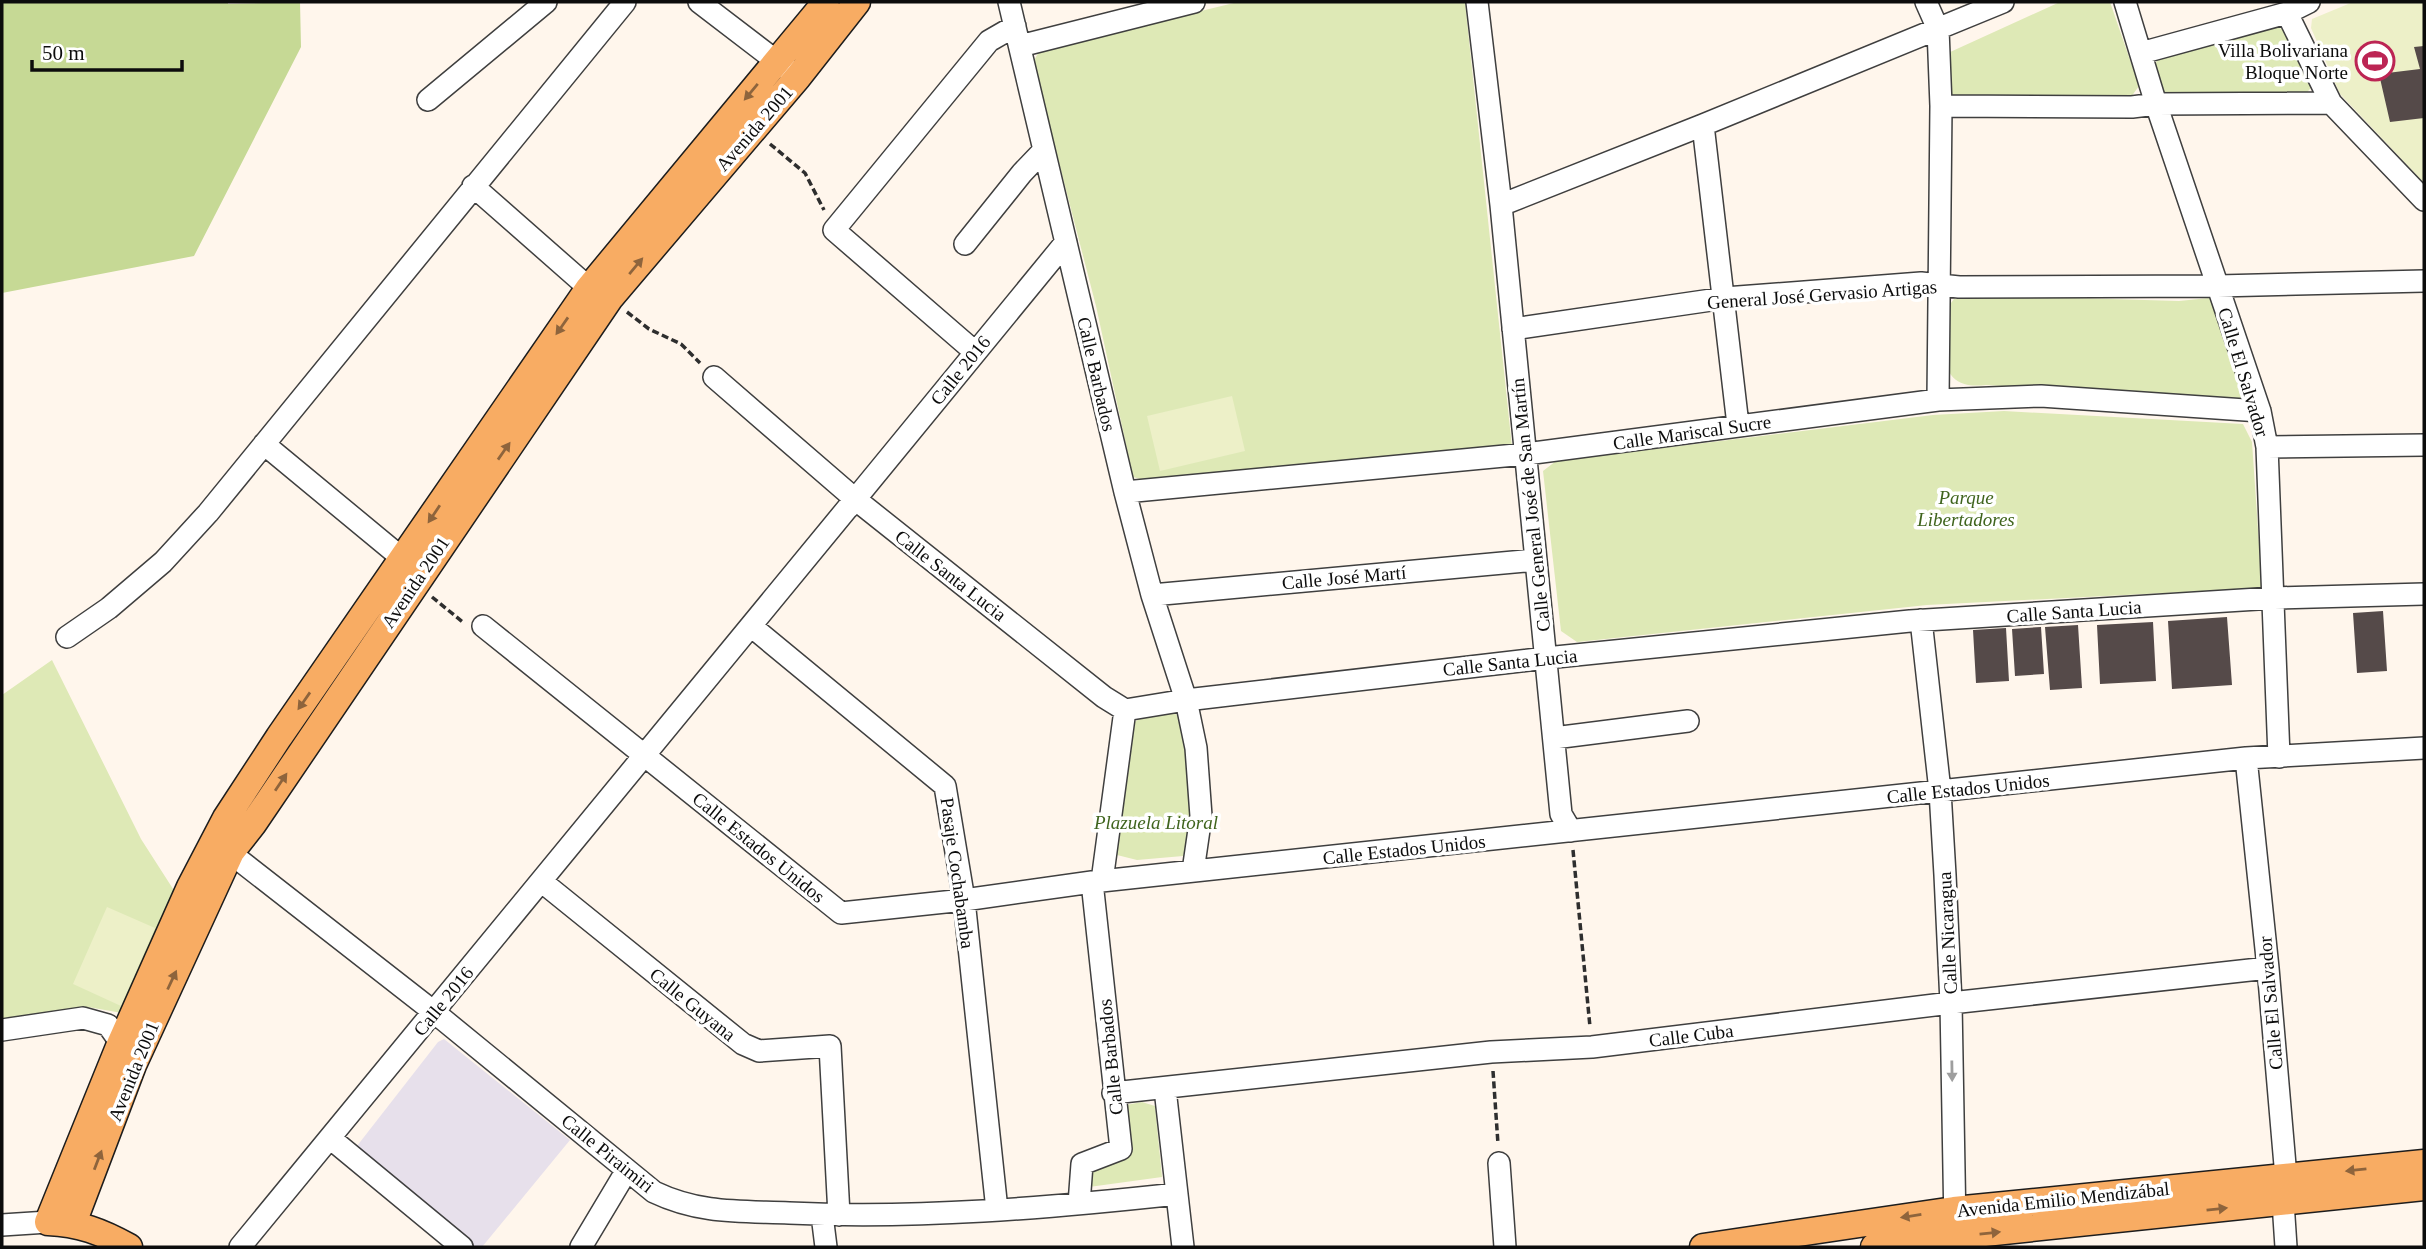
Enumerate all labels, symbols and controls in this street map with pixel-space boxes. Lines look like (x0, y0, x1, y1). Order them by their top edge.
scale bar (32, 28, 182, 72)
place label: Villa Bolivariana Bloque Norte (2218, 40, 2349, 83)
sports icon: Villa Bolivariana Bloque Norte (2354, 40, 2396, 82)
text: 50 m (42, 41, 85, 65)
street label: Avenida 2001 (712, 82, 797, 175)
one-way arrow (744, 84, 759, 101)
one-way arrow (629, 258, 644, 276)
street label: General José Gervasio Artigas (1706, 276, 1938, 313)
street label: Calle El Salvador (2214, 305, 2273, 440)
street label: Calle Barbados (1073, 315, 1120, 433)
one-way arrow (555, 317, 569, 335)
street label: Calle 2016 (926, 332, 995, 409)
street label: Calle General José de San Martín (1507, 377, 1554, 633)
street label: Calle Mariscal Sucre (1612, 411, 1772, 454)
one-way arrow (497, 442, 511, 460)
park label: Parque Libertadores (1916, 487, 2015, 530)
one-way arrow (427, 504, 440, 524)
street label: Calle Santa Lucia (891, 526, 1011, 626)
street label: Avenida 2001 (377, 533, 454, 632)
street label: Calle José Martí (1281, 562, 1408, 593)
street label: Calle Santa Lucia (2006, 596, 2143, 627)
street label: Calle Santa Lucia (1442, 645, 1579, 680)
one-way arrow (297, 692, 311, 710)
street label: Calle Estados Unidos (1886, 770, 2051, 807)
one-way arrow (274, 773, 288, 791)
street label: Calle Estados Unidos (689, 788, 829, 907)
street label: Pasaje Cochabamba (936, 796, 979, 951)
park label: Plazuela Litoral (1093, 812, 1218, 833)
street label: Calle Estados Unidos (1322, 831, 1487, 868)
street label: Calle Nicaragua (1934, 870, 1961, 995)
street label: Calle El Salvador (2254, 935, 2287, 1071)
street label: Calle 2016 (409, 963, 478, 1040)
street label: Calle Guyana (646, 964, 740, 1046)
one-way arrow (167, 970, 178, 991)
street label: Calle Barbados (1094, 998, 1127, 1116)
street label: Avenida 2001 (104, 1018, 163, 1124)
street label: Calle Cuba (1648, 1020, 1735, 1051)
one-way arrow (1946, 1060, 1958, 1082)
street label: Calle Piraimiri (557, 1110, 658, 1197)
one-way arrow (92, 1149, 103, 1170)
one-way arrow (2345, 1165, 2367, 1176)
street label: Avenida Emilio Mendizábal (1956, 1178, 2171, 1221)
one-way arrow (2206, 1203, 2228, 1214)
one-way arrow (1900, 1211, 1922, 1222)
one-way arrow (1980, 1227, 2002, 1238)

